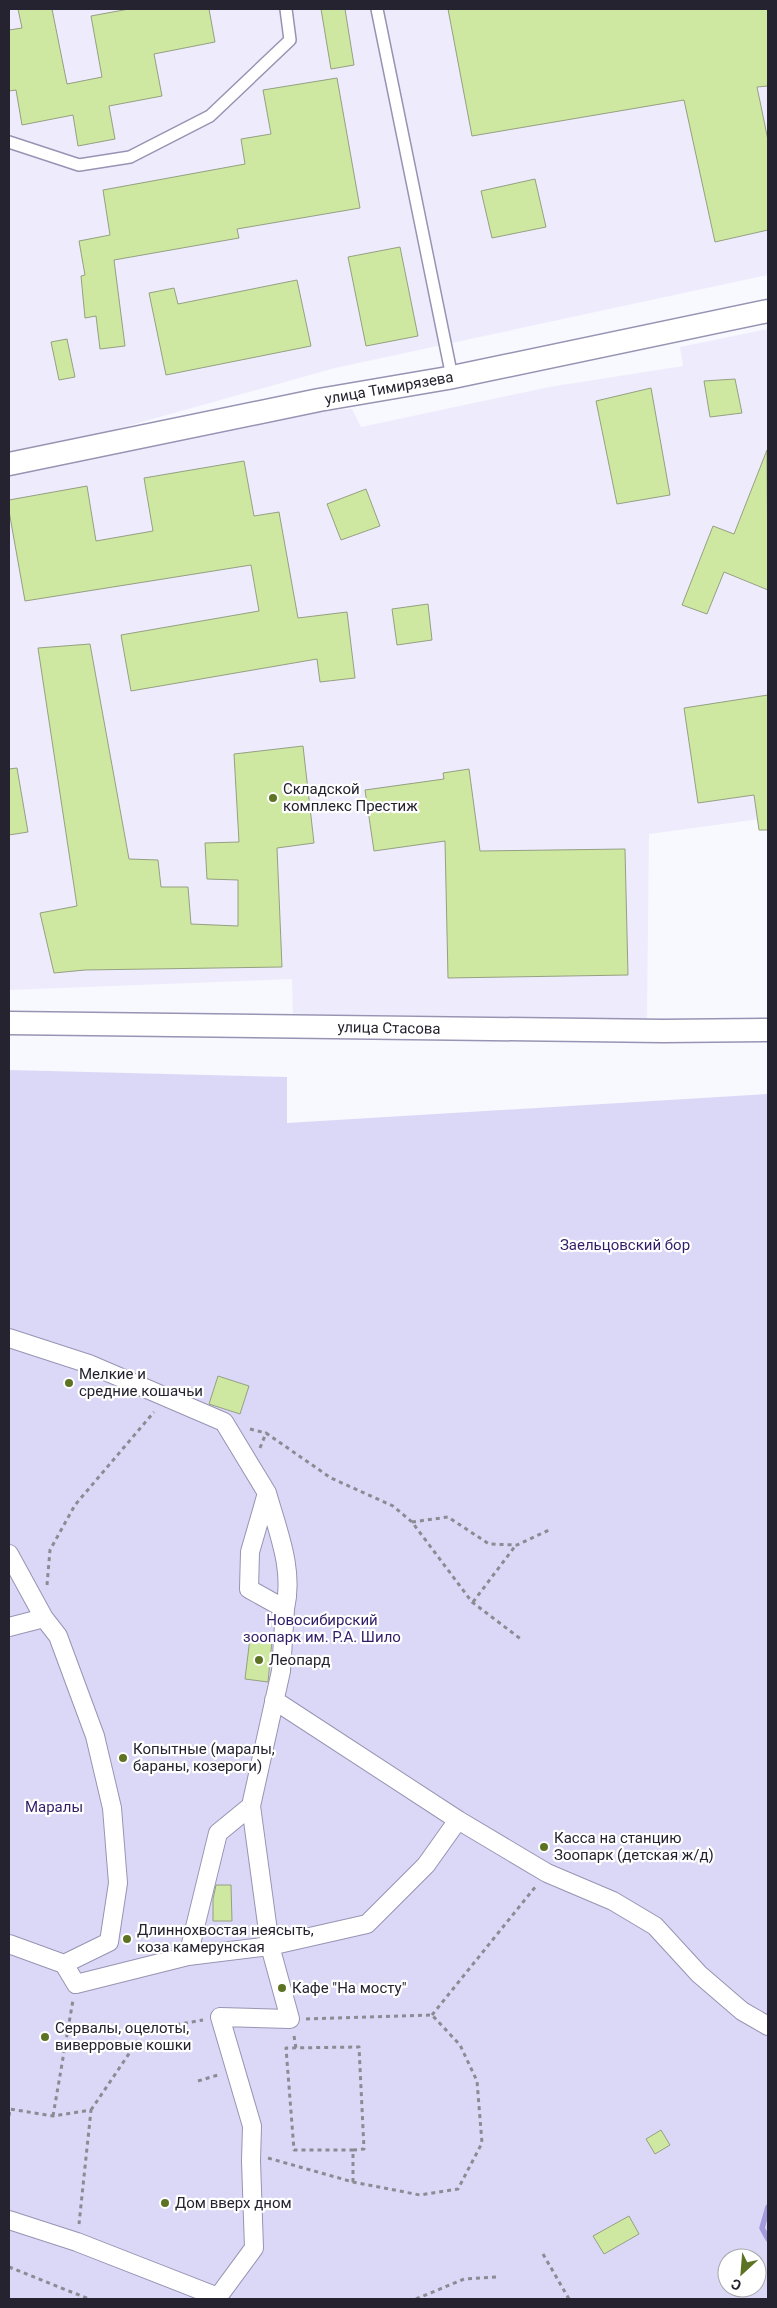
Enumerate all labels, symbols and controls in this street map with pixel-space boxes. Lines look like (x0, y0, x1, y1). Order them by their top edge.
street label: улица Тимирязева (323, 368, 455, 408)
place label: Складской комплекс Престиж (283, 780, 418, 815)
marker: Складской комплекс Престиж (267, 792, 279, 804)
street label: улица Стасова (337, 1018, 441, 1038)
park label: Заельцовский бор (560, 1236, 690, 1254)
place label: Мелкие и средние кошачьи (79, 1365, 203, 1400)
marker: Мелкие и средние кошачьи (63, 1377, 75, 1389)
park label: Новосибирский зоопарк им. Р.А. Шило (243, 1611, 401, 1646)
place label: Леопард (269, 1651, 330, 1669)
marker: Леопард (253, 1654, 265, 1666)
place label: Копытные (маралы, бараны, козероги) (133, 1740, 275, 1775)
marker: Копытные (маралы, бараны, козероги) (117, 1752, 129, 1764)
park label: Маралы (25, 1798, 83, 1816)
place label: Касса на станцию Зоопарк (детская ж/д) (554, 1829, 714, 1864)
marker: Касса на станцию Зоопарк (детская ж/д) (538, 1841, 550, 1853)
place label: Длиннохвостая неясыть, коза камерунская (137, 1921, 314, 1956)
marker: Длиннохвостая неясыть, коза камерунская (121, 1933, 133, 1945)
place label: Кафе "На мосту" (292, 1979, 407, 1997)
marker: Кафе "На мосту" (276, 1982, 288, 1994)
place label: Сервалы, оцелоты, виверровые кошки (55, 2019, 191, 2054)
marker: Сервалы, оцелоты, виверровые кошки (39, 2031, 51, 2043)
place label: Дом вверх дном (175, 2194, 292, 2212)
marker: Дом вверх дном (159, 2197, 171, 2209)
north arrow (717, 2248, 767, 2298)
text: С (729, 2275, 744, 2294)

